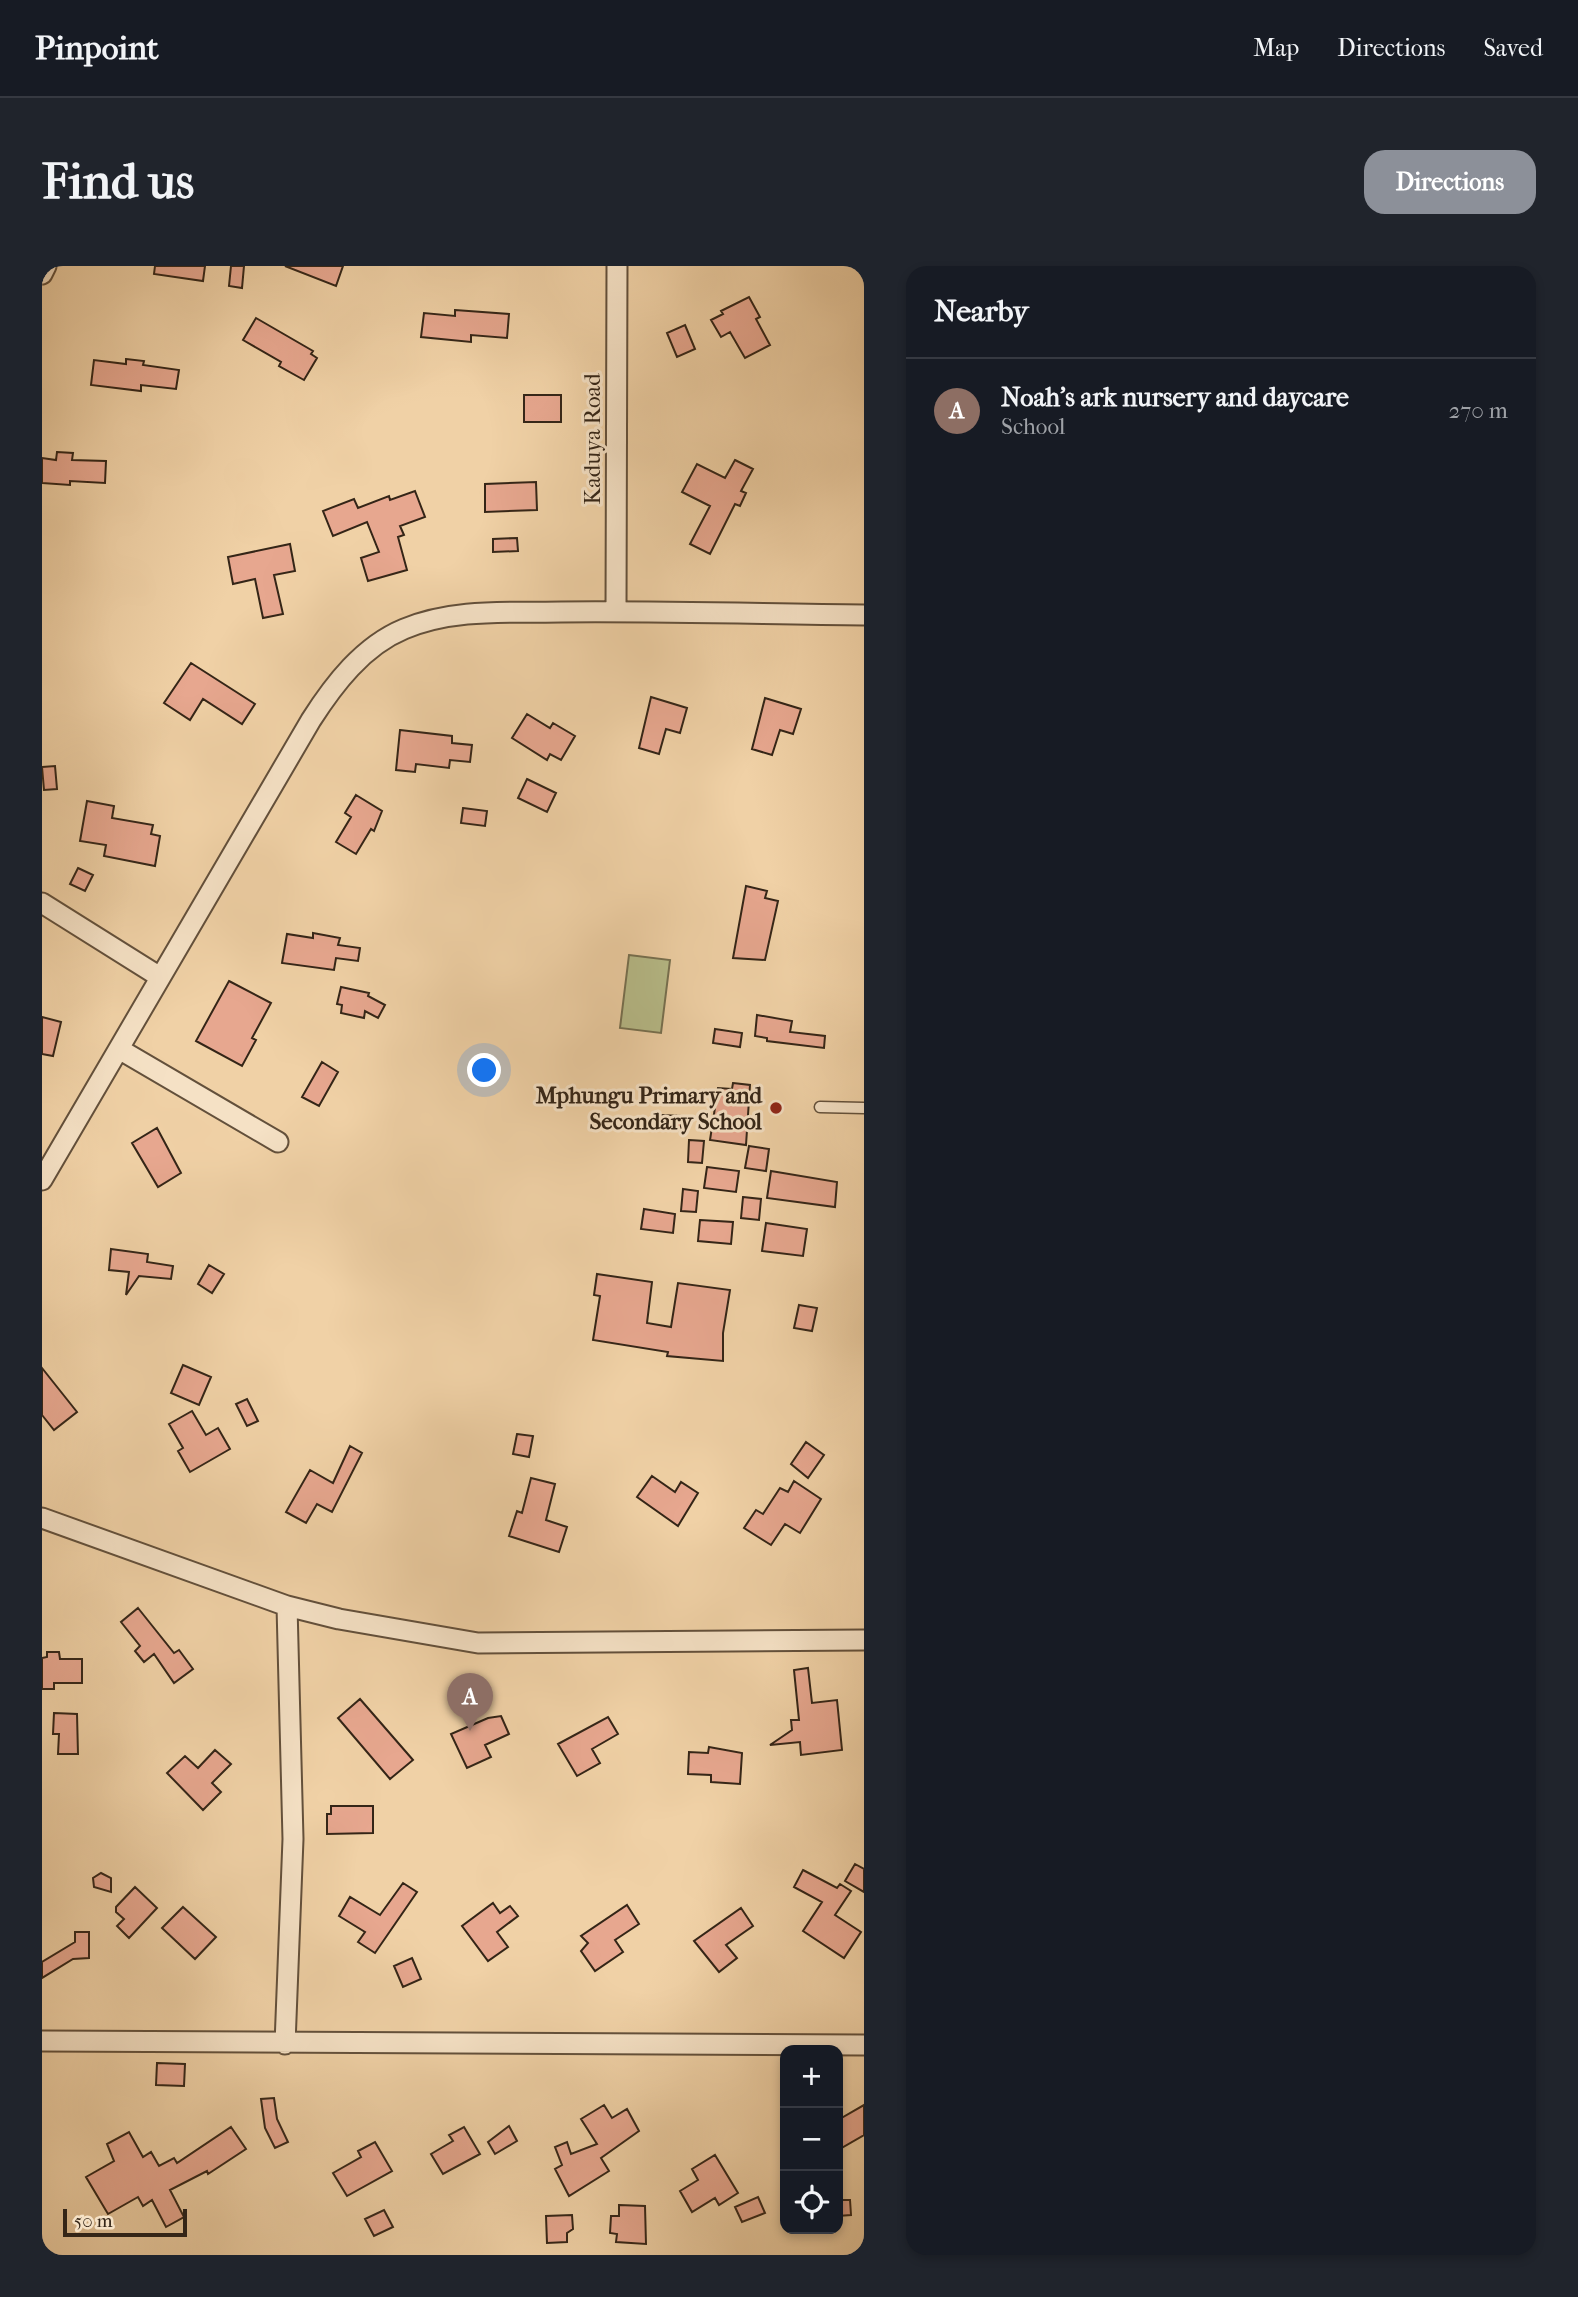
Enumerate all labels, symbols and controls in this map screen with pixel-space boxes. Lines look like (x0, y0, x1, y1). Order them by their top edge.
text: Pinpoint (35, 29, 159, 68)
text: Map (1253, 34, 1299, 62)
text: Directions (1337, 34, 1445, 62)
text: Saved (1483, 34, 1543, 62)
button: Directions (1364, 150, 1536, 214)
text: Find us (42, 153, 194, 211)
text: Nearby (934, 294, 1029, 329)
street label: Kaduya Road (579, 373, 606, 505)
text: Noah's ark nursery and daycare (1001, 382, 1349, 413)
text: A (950, 397, 964, 424)
text: 270 m (1448, 397, 1508, 424)
text: School (1001, 413, 1065, 440)
your location (467, 1053, 501, 1087)
place label: Mphungu Primary and Secondary School (536, 1082, 763, 1135)
marker: Mphungu Primary and Secondary School (768, 1100, 784, 1116)
pin: A (447, 1673, 493, 1731)
map controls (780, 2045, 843, 2234)
button: + (780, 2045, 843, 2108)
button: − (780, 2108, 843, 2171)
button: locate (780, 2171, 843, 2234)
scale bar (63, 2206, 187, 2238)
text: 50 m (74, 2210, 113, 2232)

